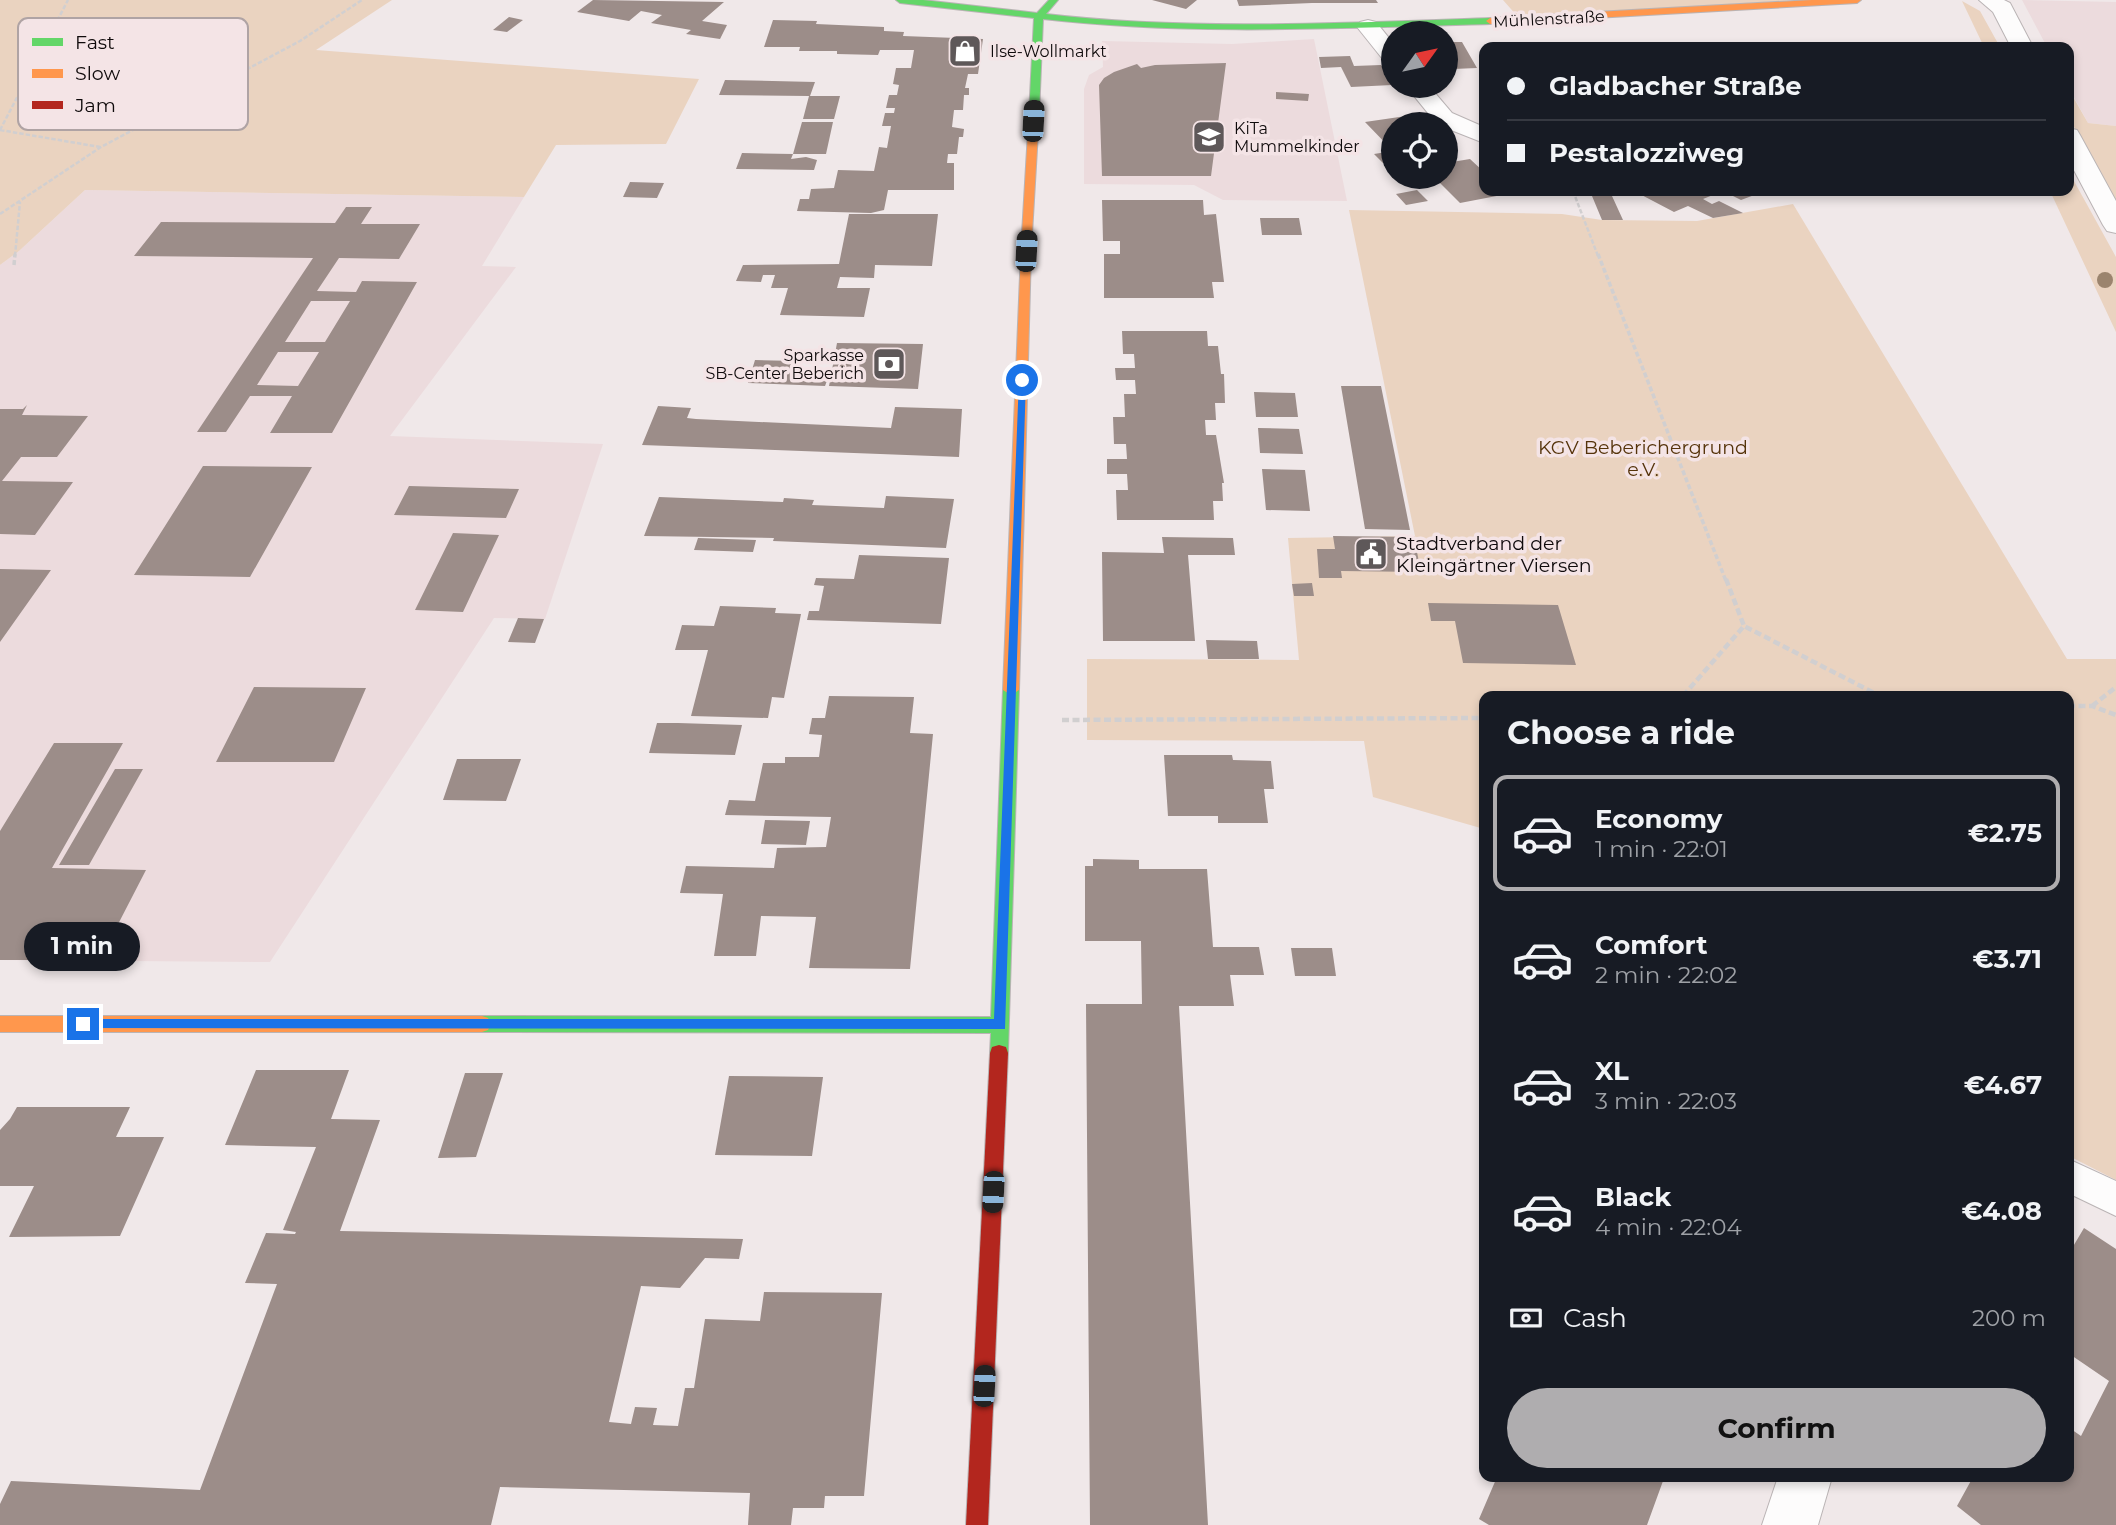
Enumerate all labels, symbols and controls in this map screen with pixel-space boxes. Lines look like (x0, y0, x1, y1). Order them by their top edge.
street label: Mühlenstraße (1493, 7, 1605, 31)
legend (18, 18, 248, 130)
north arrow (1381, 21, 1458, 98)
map controls (1381, 21, 1458, 189)
text: Fast (75, 31, 115, 54)
shop icon: Ilse-Wollmarkt (946, 32, 984, 70)
place label: Ilse-Wollmarkt (990, 42, 1107, 61)
text: Slow (75, 62, 120, 85)
text: Gladbacher Straße (1549, 70, 1802, 102)
text: Jam (74, 94, 116, 117)
car (1022, 99, 1045, 143)
button: locate (1381, 112, 1458, 189)
school or university icon: KiTa Mummelkinder (1190, 118, 1228, 156)
place label: KiTa Mummelkinder (1234, 119, 1360, 156)
text: Pestalozziweg (1549, 137, 1744, 169)
car (1015, 229, 1038, 273)
bank icon: Sparkasse SB-Center Beberich (870, 345, 908, 383)
place label: Sparkasse SB-Center Beberich (705, 346, 864, 383)
route start (1006, 364, 1038, 396)
park label: KGV Beberichergrund e.V. (1538, 436, 1748, 481)
place label: Stadtverband der Kleingärtner Viersen (1396, 532, 1592, 577)
public building icon: Stadtverband der Kleingärtner Viersen (1352, 535, 1390, 573)
text: Choose a ride (1507, 713, 1735, 752)
icon: car (1511, 802, 1574, 865)
text: Economy (1595, 803, 1722, 835)
text: €2.75 (1968, 817, 2042, 849)
text: 1 min · 22:01 (1595, 835, 1728, 863)
callout: 1 min (25, 922, 141, 972)
icon: car (1511, 928, 1574, 991)
text: Comfort (1595, 929, 1707, 961)
text: 1 min (51, 932, 113, 960)
text: €3.71 (1973, 943, 2042, 975)
text: 2 min · 22:02 (1595, 961, 1737, 989)
route end (67, 1008, 99, 1040)
icon: car (1511, 1054, 1574, 1117)
text: XL (1595, 1055, 1629, 1087)
text: €4.67 (1964, 1069, 2042, 1101)
text: 3 min · 22:03 (1595, 1087, 1737, 1115)
car (982, 1170, 1005, 1214)
icon: car (1511, 1180, 1574, 1243)
text: Black (1595, 1181, 1671, 1213)
text: €4.08 (1962, 1195, 2042, 1227)
text: 4 min · 22:04 (1595, 1213, 1742, 1241)
icon: cash (1507, 1299, 1545, 1337)
text: Cash (1563, 1302, 1627, 1334)
text: 200 m (1972, 1304, 2046, 1332)
car (973, 1364, 996, 1408)
button: Confirm (1507, 1388, 2046, 1468)

